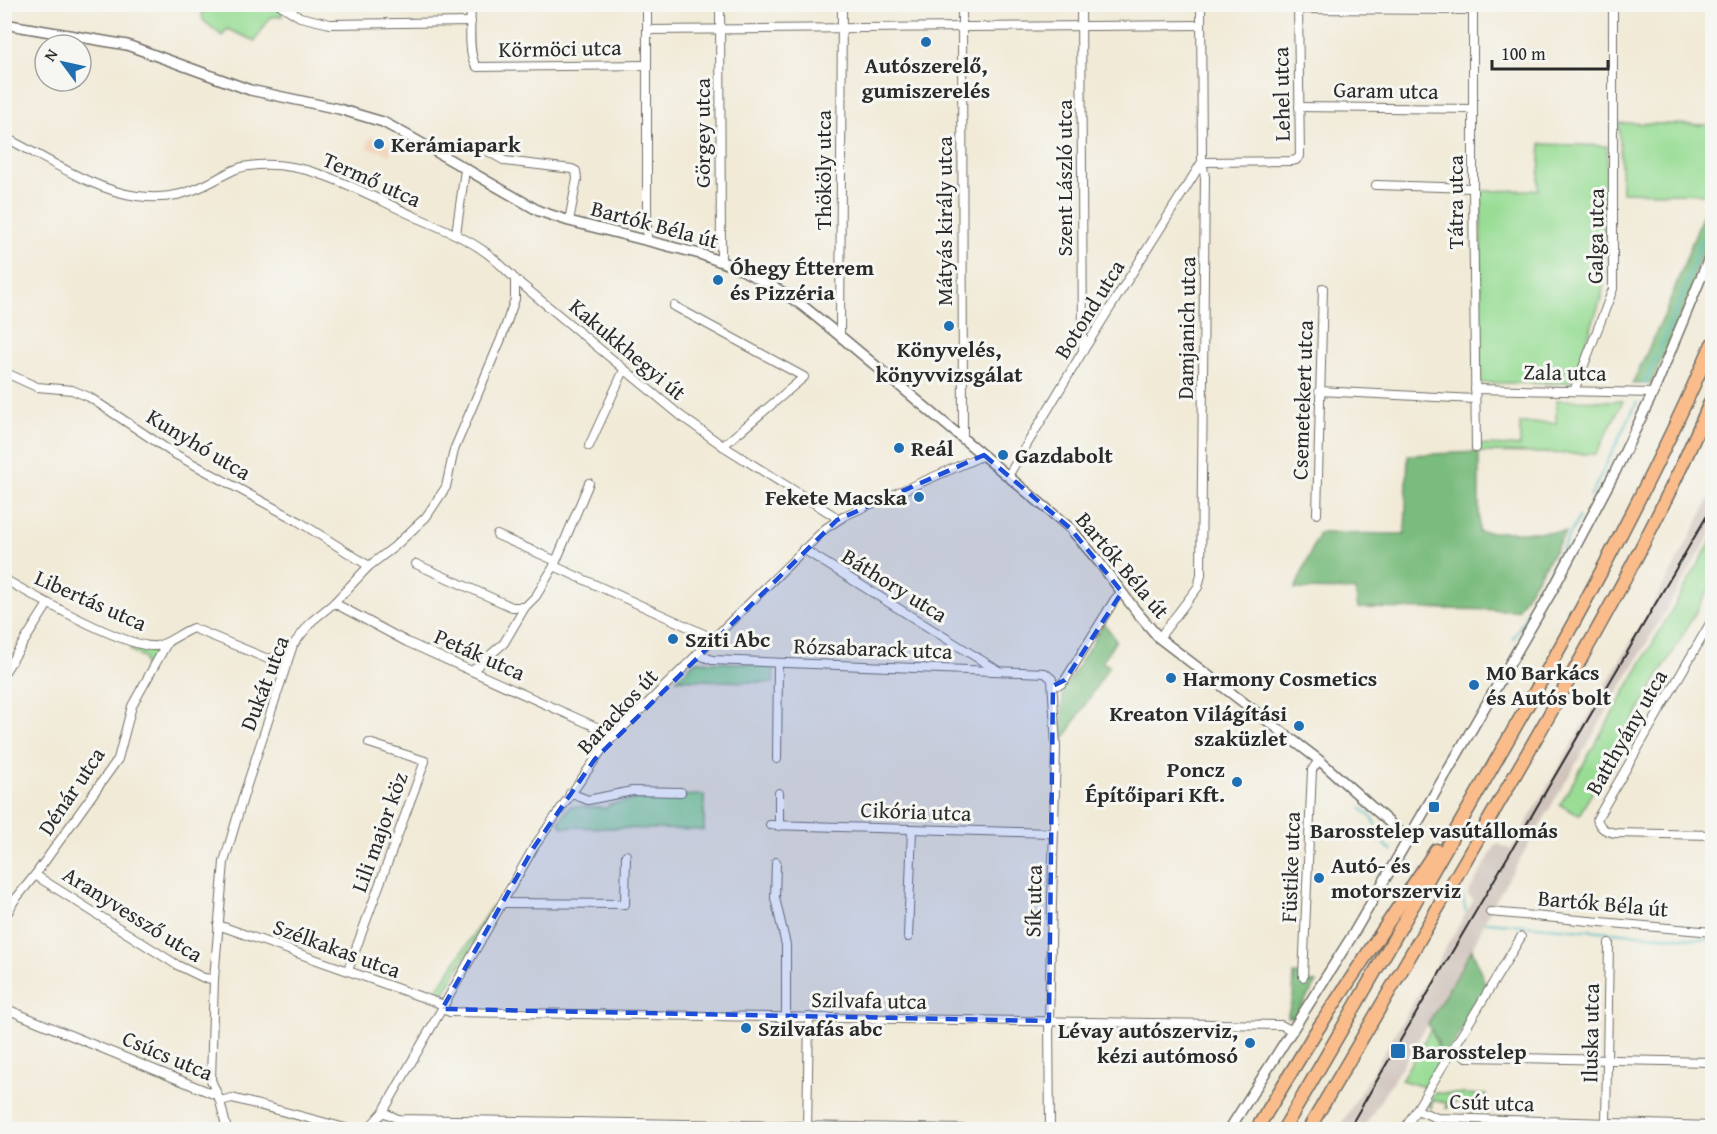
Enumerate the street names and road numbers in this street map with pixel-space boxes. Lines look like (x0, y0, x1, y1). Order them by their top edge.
street label: Körmöci utca (498, 31, 622, 65)
street label: Lehel utca (1264, 46, 1298, 142)
street label: Garam utca (1333, 73, 1439, 107)
street label: Görgey utca (686, 77, 718, 188)
street label: Szent László utca (1048, 99, 1080, 257)
street label: Thököly utca (807, 109, 839, 230)
street label: Mátyás király utca (928, 136, 960, 306)
street label: Termő utca (318, 143, 427, 215)
street label: Tátra utca (1439, 154, 1471, 249)
street label: Galga utca (1578, 187, 1612, 284)
street label: Bartók Béla út (588, 192, 723, 256)
street label: Botond utca (1046, 253, 1132, 365)
street label: Damjanich utca (1169, 256, 1203, 400)
street label: Kakukkhegyi út (563, 290, 694, 408)
street label: Csemetekert utca (1283, 319, 1321, 480)
street label: Zala utca (1523, 355, 1608, 389)
street label: Kunyhó utca (141, 400, 258, 488)
street label: Bartók Béla út (1069, 505, 1177, 626)
street label: Báthory utca (836, 540, 954, 630)
street label: Libertás utca (30, 561, 153, 639)
street label: Peták utca (430, 620, 531, 688)
street label: Rózsabarack utca (793, 629, 954, 667)
street label: Dukát utca (231, 630, 297, 735)
street label: Barackos út (569, 661, 665, 761)
street label: Batthyány utca (1577, 663, 1675, 801)
street label: Dénár utca (30, 740, 113, 841)
street label: Lili major köz (342, 767, 416, 896)
street label: Cikória utca (860, 793, 973, 829)
street label: Füstike utca (1272, 810, 1308, 923)
street label: Aranyvessző utca (57, 858, 210, 970)
street label: Sík utca (1016, 864, 1050, 938)
street label: Bartók Béla út (1536, 881, 1670, 925)
street label: Szélkakas utca (269, 910, 406, 986)
street label: Iluska utca (1573, 982, 1607, 1083)
street label: Szilvafa utca (811, 983, 928, 1017)
street label: Csúcs utca (118, 1022, 219, 1089)
street label: Csút utca (1449, 1085, 1536, 1119)

